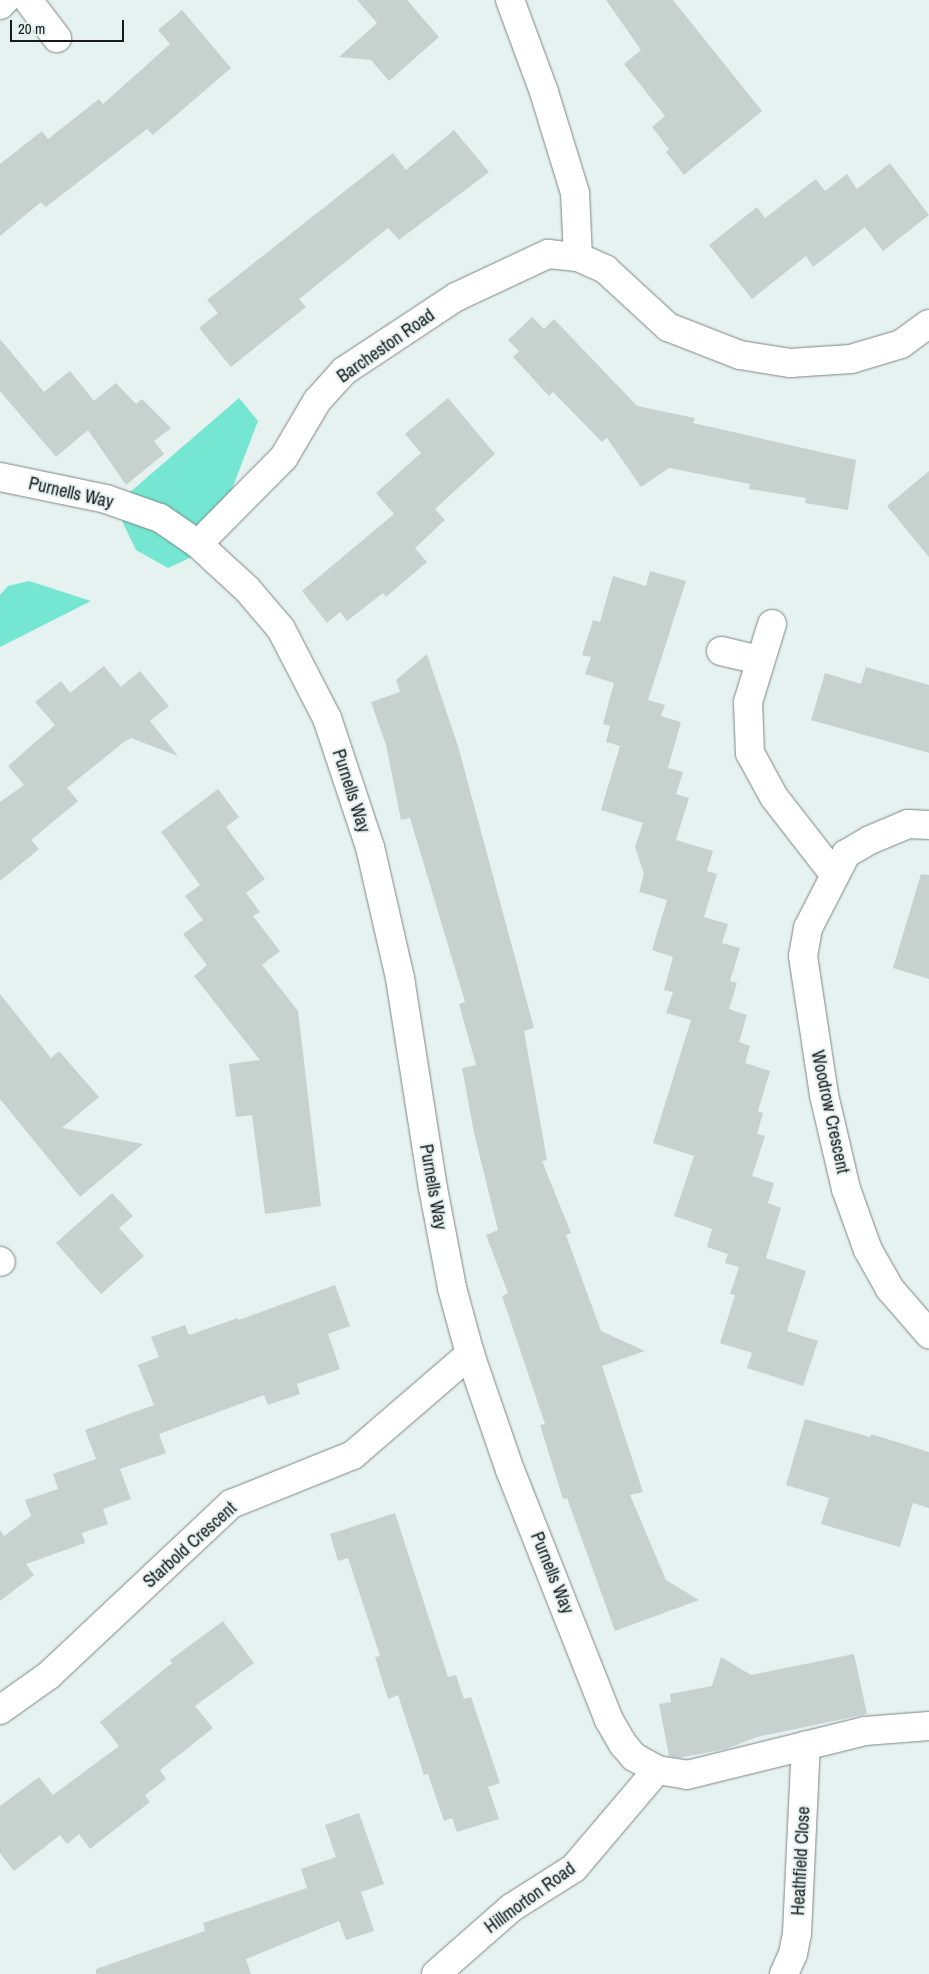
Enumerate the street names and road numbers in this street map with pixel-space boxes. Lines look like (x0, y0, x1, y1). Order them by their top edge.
street label: Barcheston Road (333, 304, 439, 388)
street label: Purnells Way (26, 473, 116, 513)
street label: Purnells Way (327, 747, 375, 835)
street label: Woodrow Crescent (806, 1049, 854, 1175)
street label: Purnells Way (415, 1143, 451, 1231)
street label: Starbold Crescent (139, 1497, 241, 1593)
street label: Purnells Way (526, 1529, 578, 1617)
street label: Heathfield Close (787, 1806, 815, 1916)
street label: Hillmorton Road (481, 1858, 579, 1938)

